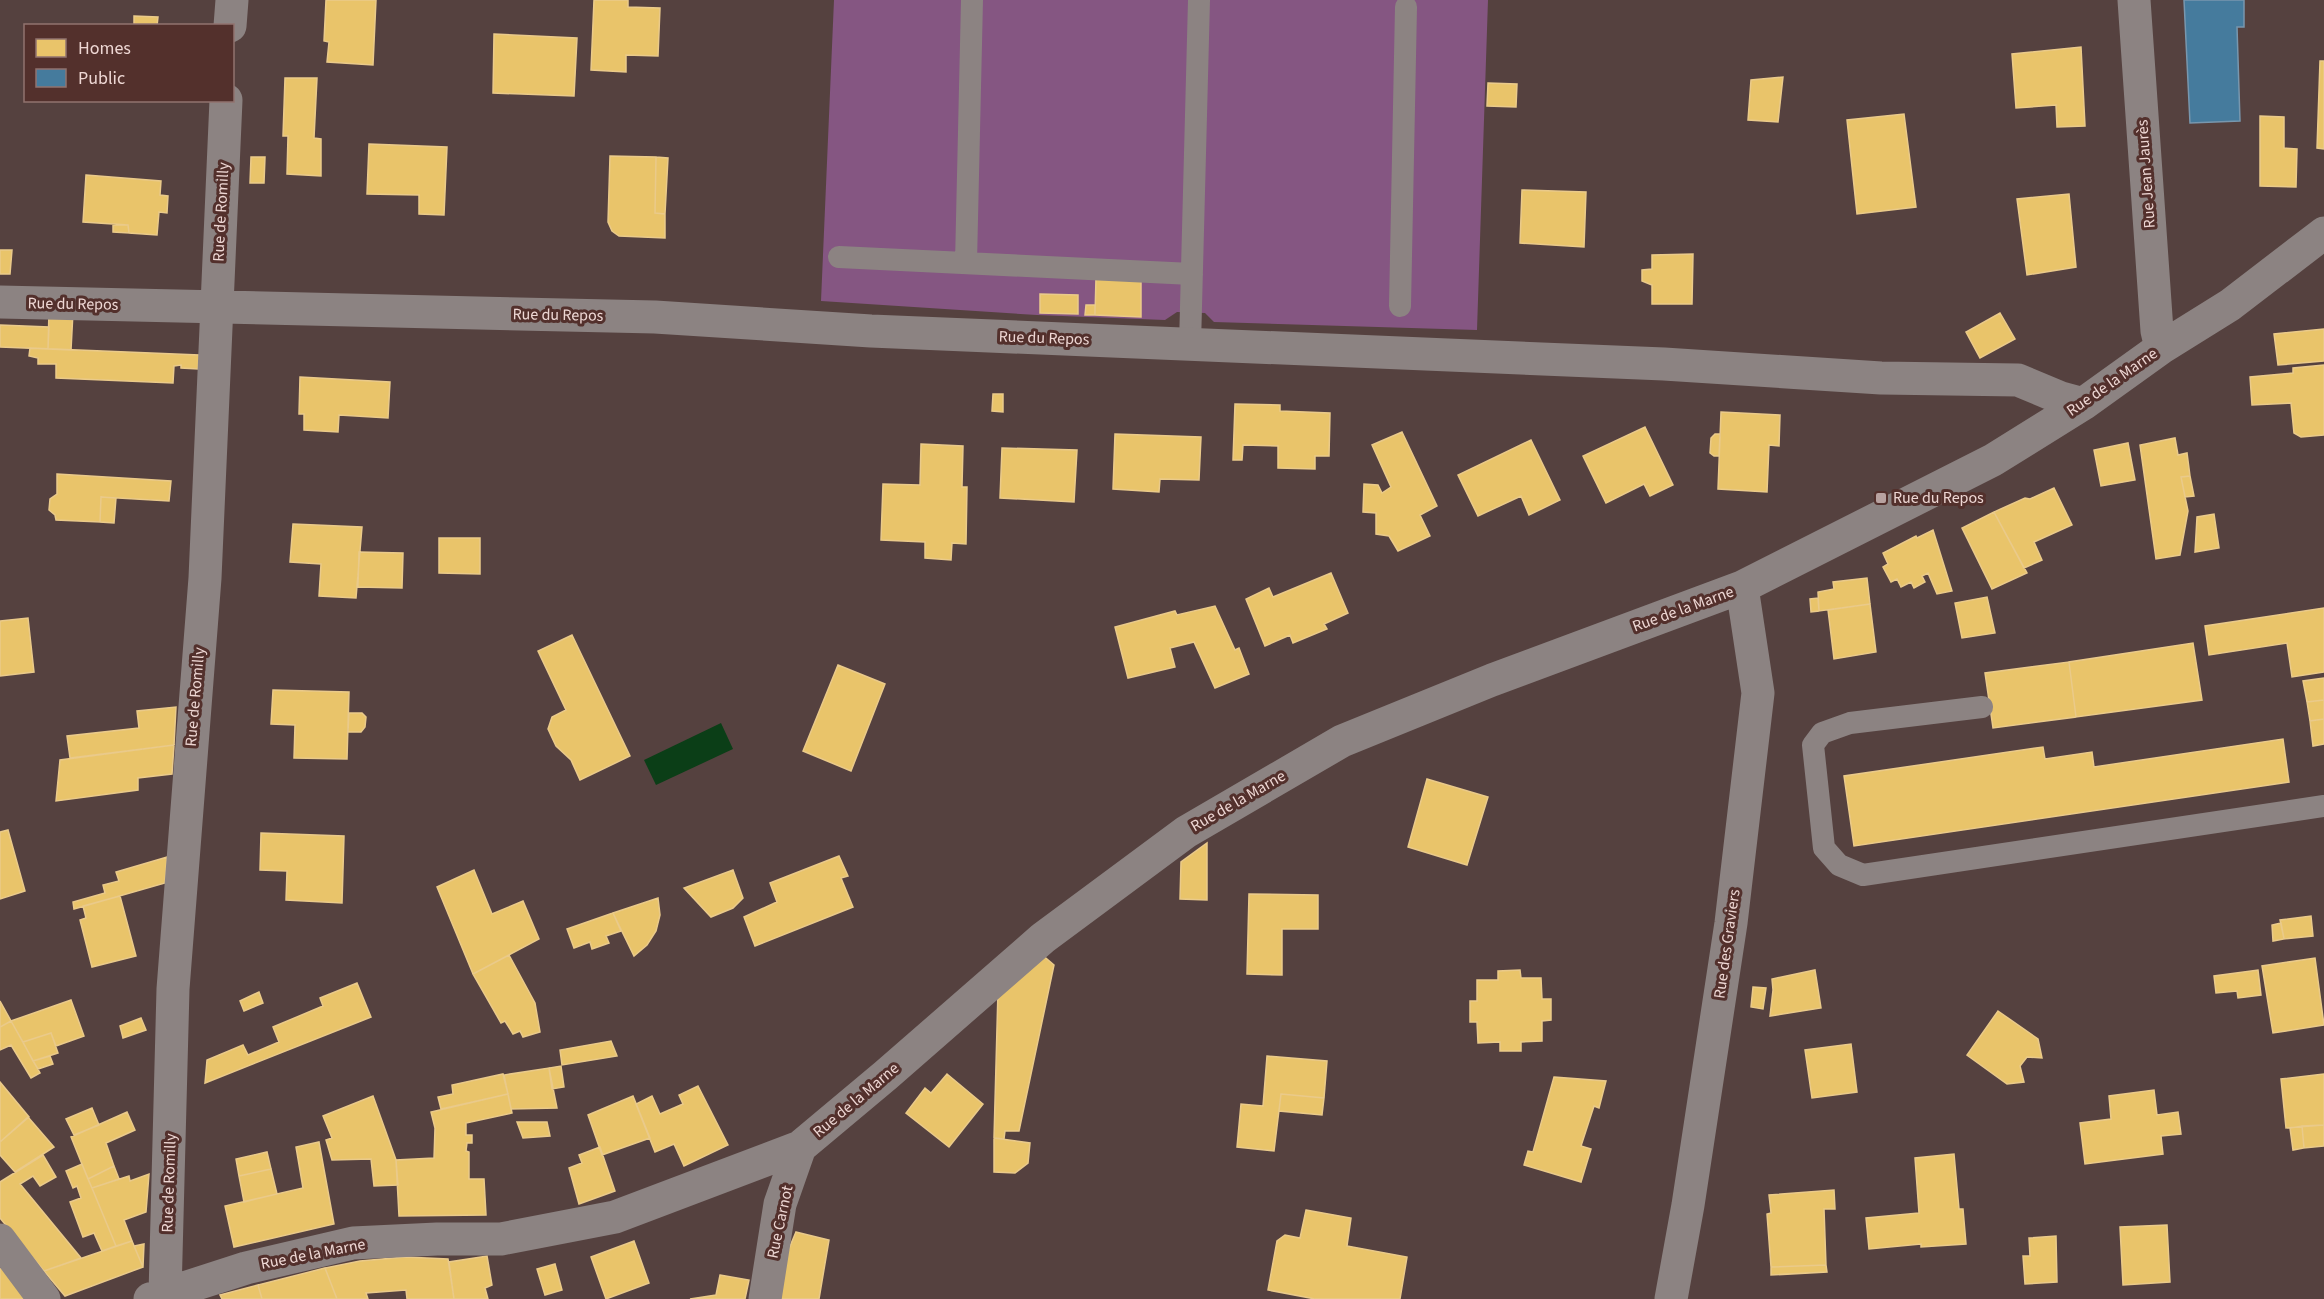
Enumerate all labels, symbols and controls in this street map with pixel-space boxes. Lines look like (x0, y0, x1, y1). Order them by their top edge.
legend (24, 24, 234, 102)
text: Homes (78, 36, 131, 61)
text: Public (78, 66, 125, 91)
street label: Rue Jean Jaurès (2131, 119, 2161, 229)
street label: Rue de Romilly (207, 161, 235, 262)
street label: Rue du Repos (27, 292, 119, 316)
street label: Rue du Repos (512, 303, 604, 327)
street label: Rue du Repos (998, 325, 1090, 351)
street label: Rue de la Marne (2062, 342, 2162, 421)
place label: Rue du Repos (1893, 487, 1984, 509)
marker: Rue du Repos (1874, 491, 1888, 505)
street label: Rue de la Marne (1629, 580, 1737, 638)
street label: Rue de Romilly (180, 646, 210, 747)
street label: Rue de la Marne (1186, 765, 1290, 837)
street label: Rue des Graviers (1708, 888, 1746, 1000)
street label: Rue de la Marne (808, 1057, 904, 1143)
street label: Rue de Romilly (156, 1132, 182, 1233)
street label: Rue Carnot (762, 1183, 799, 1261)
street label: Rue de la Marne (259, 1233, 367, 1275)

